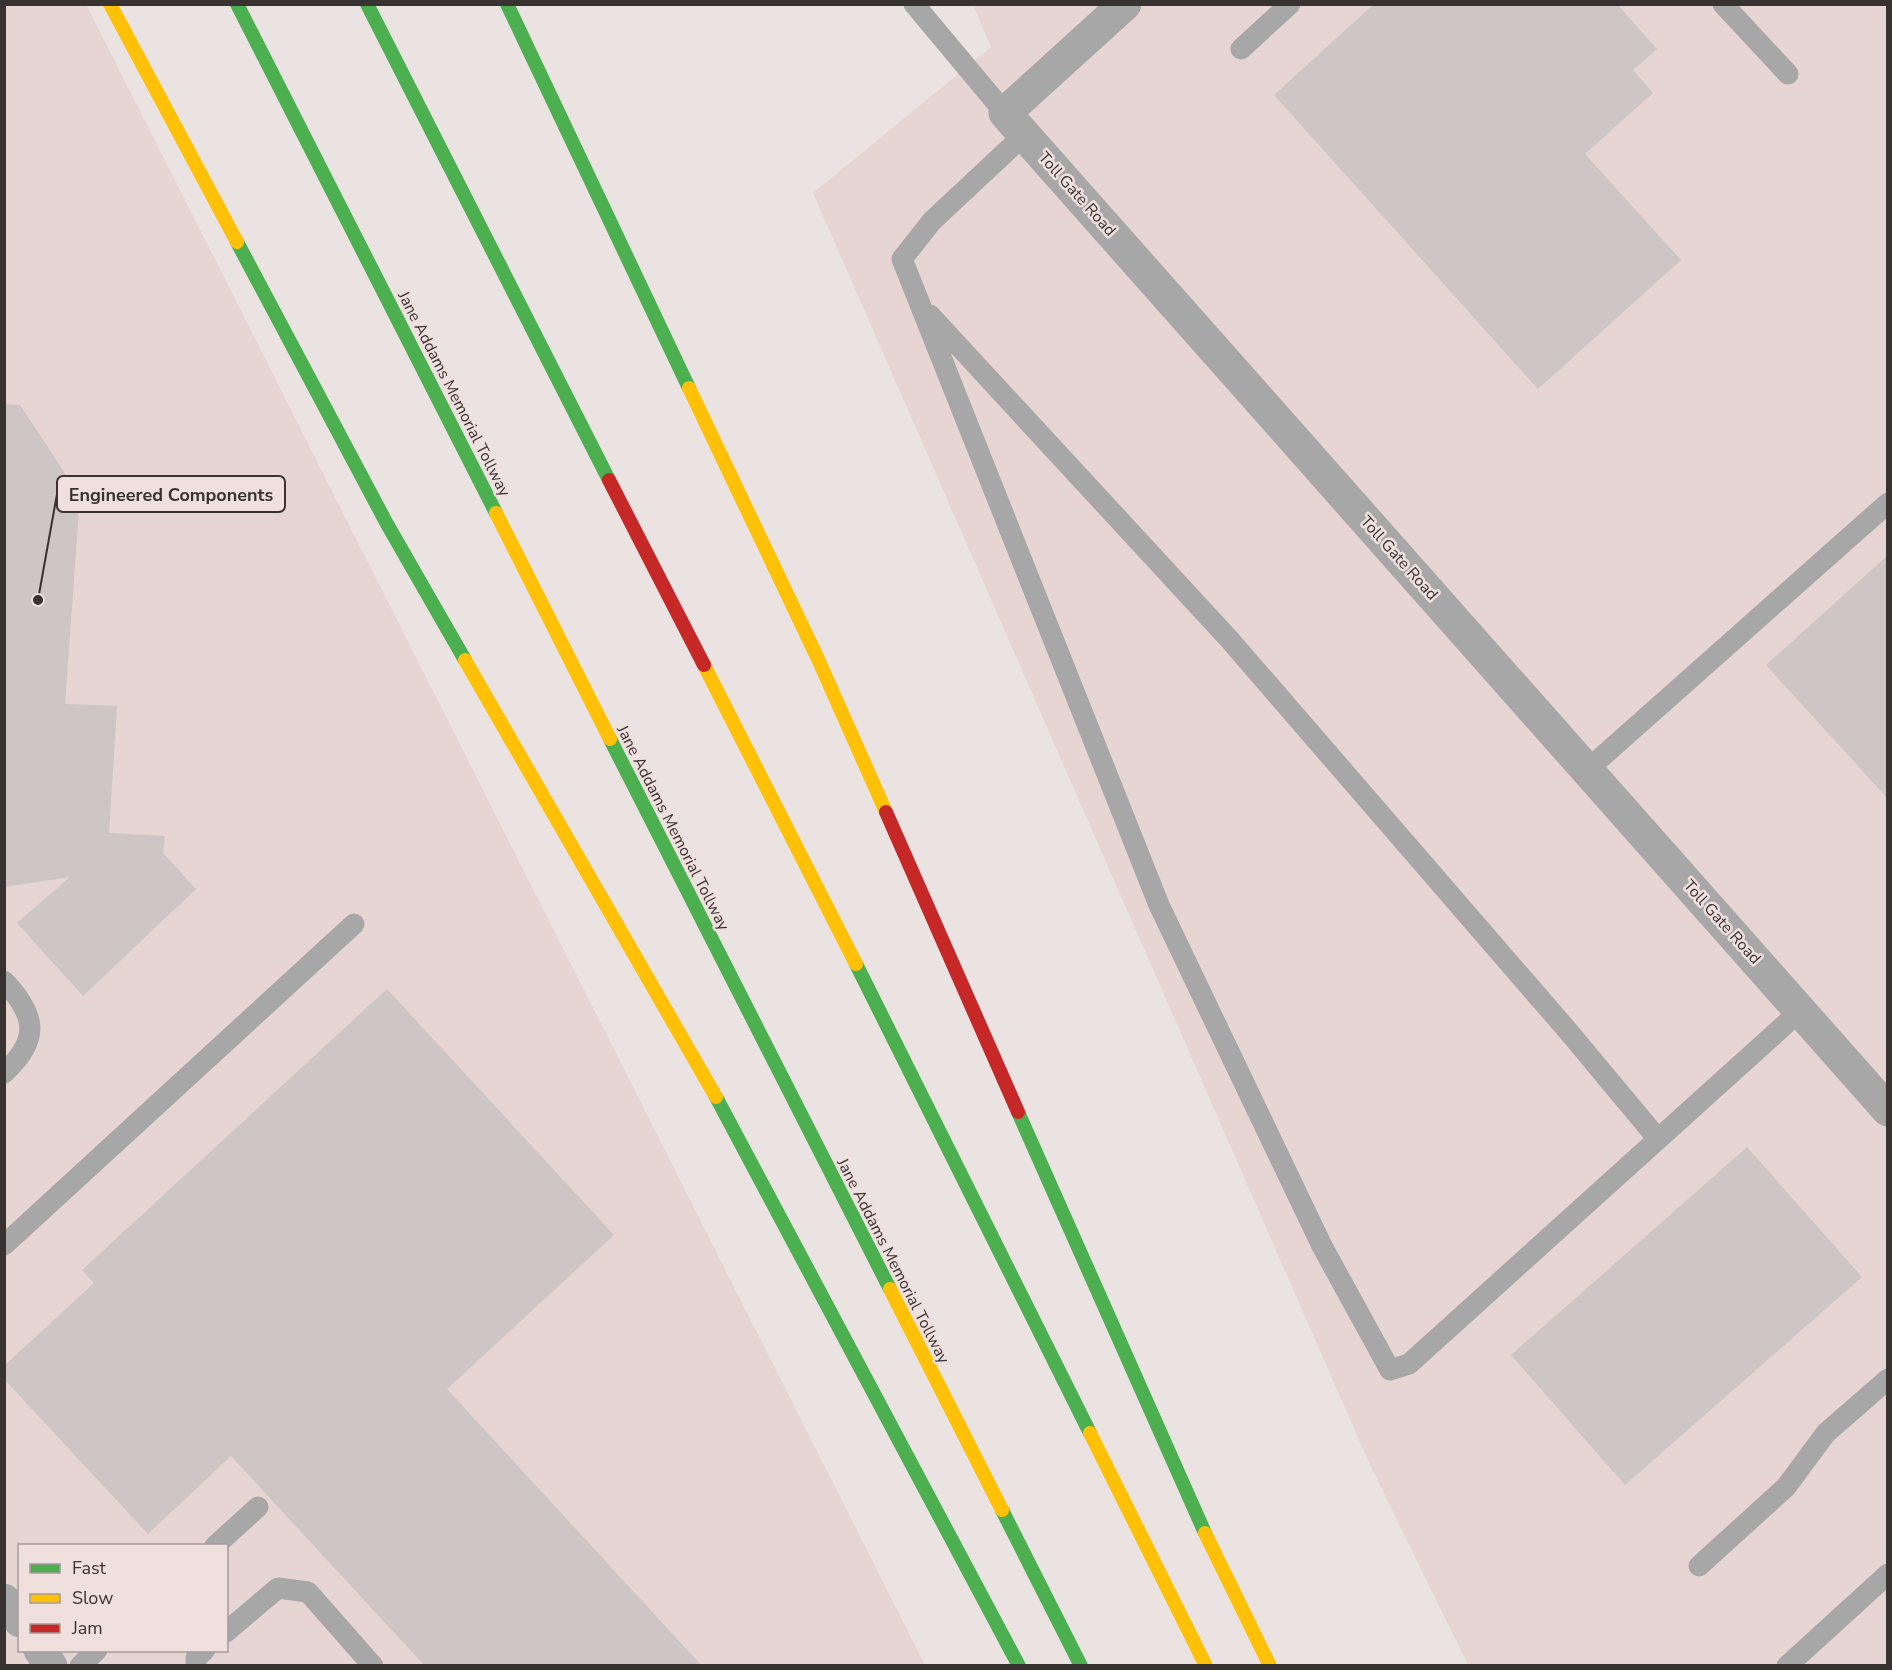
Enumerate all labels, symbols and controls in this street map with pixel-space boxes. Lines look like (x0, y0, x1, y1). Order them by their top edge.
street label: Toll Gate Road (1033, 147, 1121, 241)
street label: Jane Addams Memorial Tollway (392, 287, 516, 501)
callout: Engineered Components (57, 476, 285, 512)
text: Engineered Components (69, 483, 273, 507)
street label: Toll Gate Road (1355, 511, 1443, 605)
street label: Jane Addams Memorial Tollway (611, 721, 735, 935)
street label: Toll Gate Road (1678, 875, 1766, 969)
street label: Jane Addams Memorial Tollway (831, 1154, 955, 1368)
legend (18, 1544, 228, 1652)
text: Fast (72, 1556, 107, 1580)
text: Slow (72, 1586, 113, 1610)
text: Jam (71, 1616, 103, 1640)

